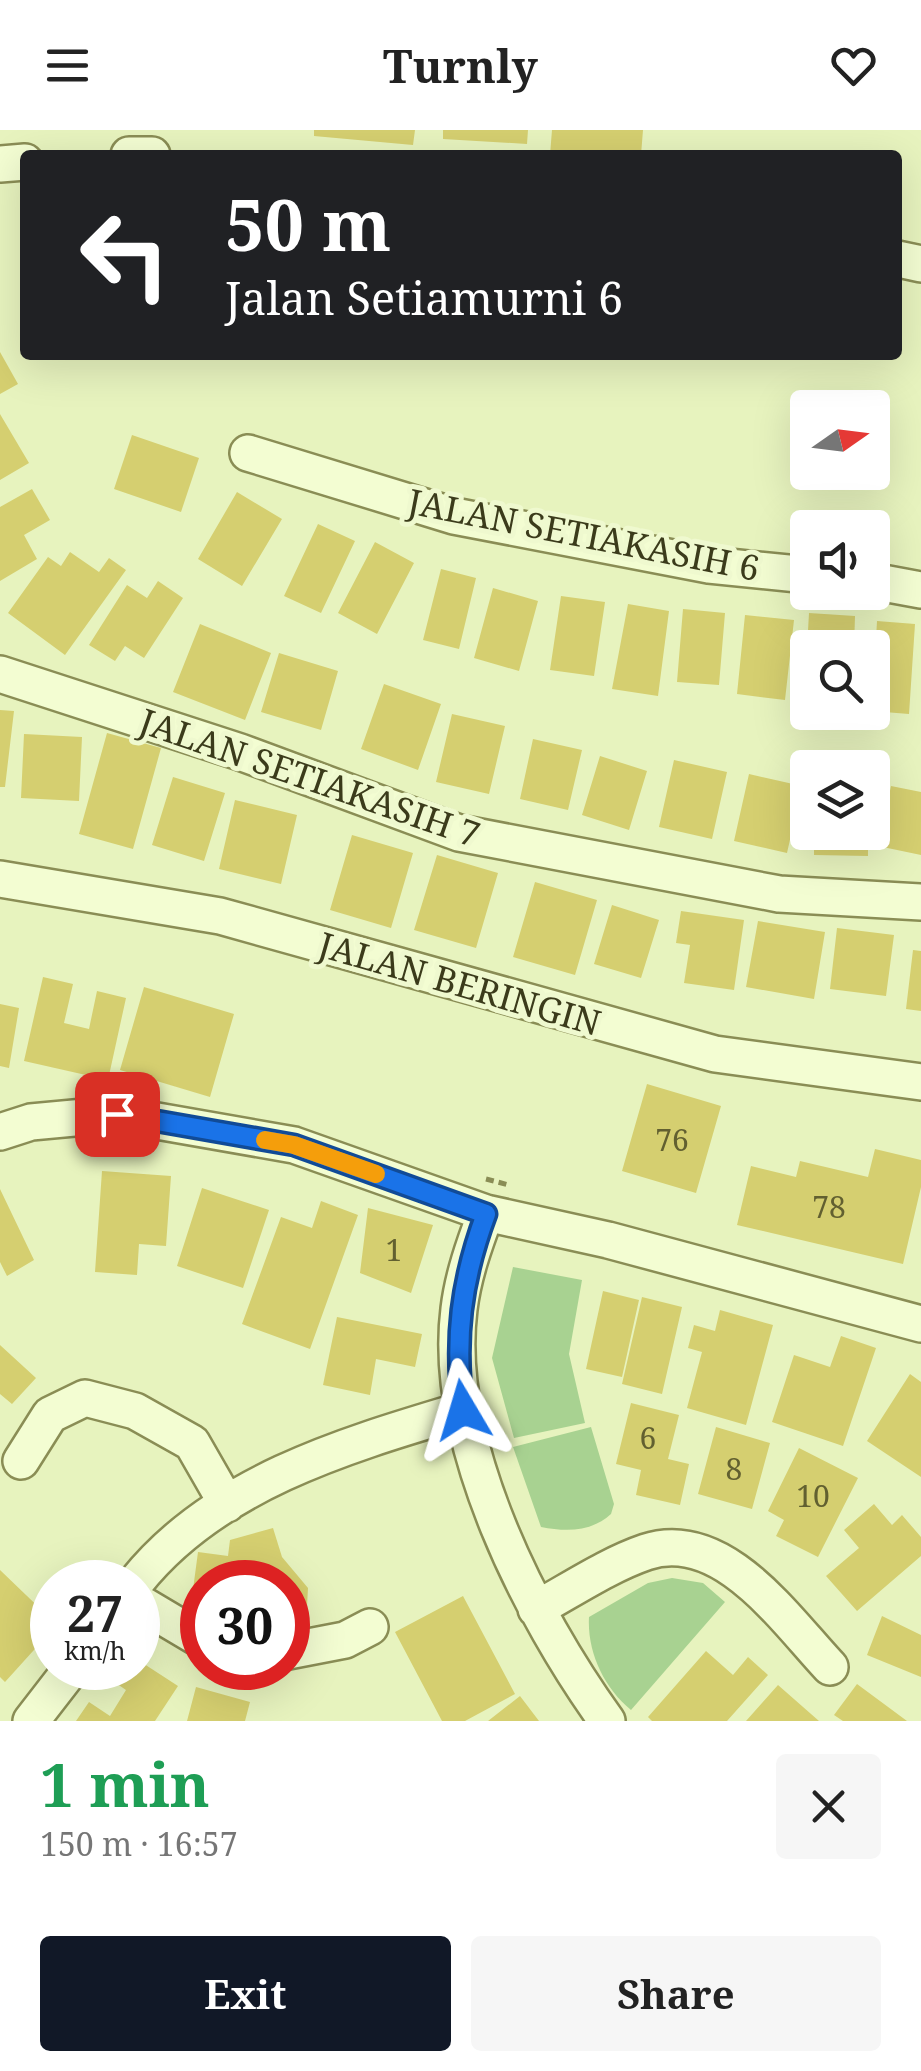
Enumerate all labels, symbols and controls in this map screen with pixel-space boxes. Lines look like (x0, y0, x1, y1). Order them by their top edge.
text: Turnly (383, 35, 538, 96)
icon: menu (40, 38, 95, 93)
icon: heart (826, 38, 881, 93)
text: 50 m (225, 176, 391, 272)
icon: left (60, 190, 190, 320)
text: Jalan Setiamurni 6 (225, 267, 623, 328)
north arrow (790, 390, 890, 490)
map controls (790, 390, 890, 850)
street label: JALAN SETIAKASIH 6 (403, 477, 764, 591)
button: sound (790, 510, 890, 610)
button: search (790, 630, 890, 730)
street label: JALAN SETIAKASIH 7 (133, 696, 486, 857)
button: layers (790, 750, 890, 850)
street label: JALAN BERINGIN (313, 920, 606, 1046)
pin (75, 1072, 160, 1157)
icon: arrive (90, 1087, 145, 1142)
house number: 76 (655, 1119, 689, 1160)
house number: 78 (812, 1186, 846, 1227)
house number: 1 (386, 1229, 402, 1270)
position arrow (411, 1358, 515, 1462)
house number: 6 (640, 1417, 656, 1458)
house number: 8 (726, 1448, 742, 1489)
house number: 10 (796, 1475, 830, 1516)
speed limit sign: 30 (180, 1560, 310, 1690)
text: 27 (67, 1579, 123, 1647)
text: km/h (64, 1633, 126, 1667)
text: 1 min (40, 1743, 210, 1825)
button: close (776, 1754, 881, 1859)
text: 150 m · 16:57 (40, 1822, 238, 1865)
button: Exit (40, 1936, 451, 2051)
button: Share (471, 1936, 881, 2051)

